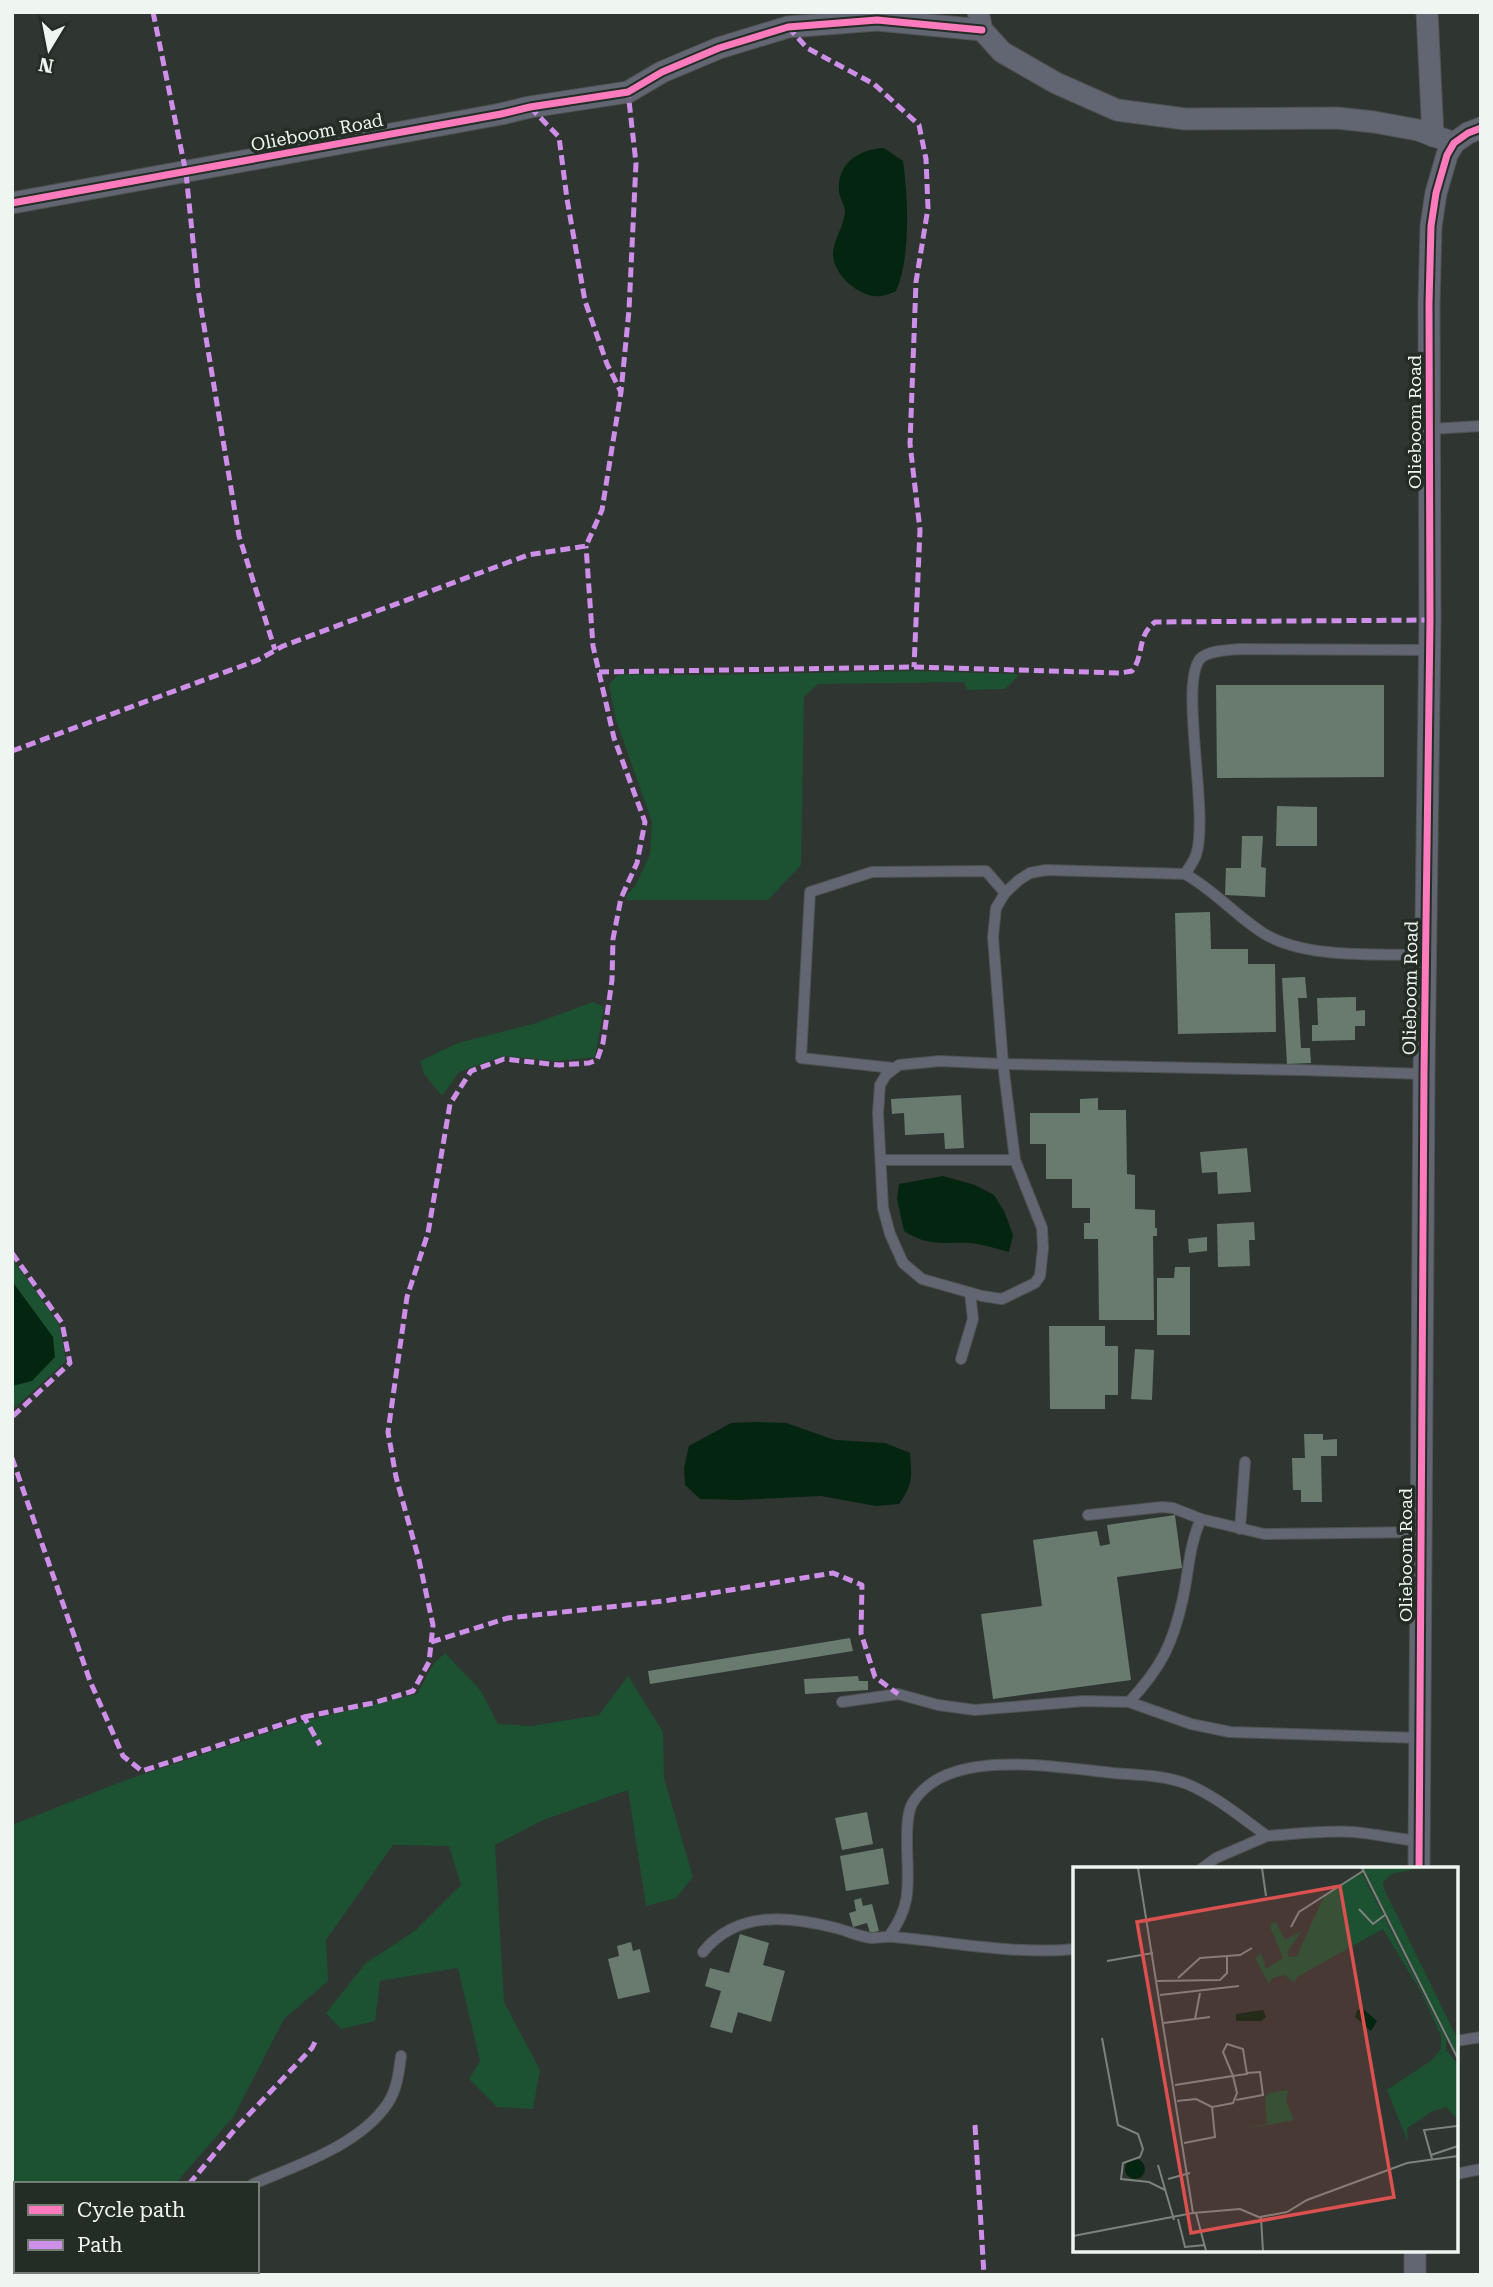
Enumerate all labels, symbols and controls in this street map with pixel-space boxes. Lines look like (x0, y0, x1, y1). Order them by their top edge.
north arrow (14, 14, 84, 84)
text: N (37, 53, 55, 78)
street label: Olieboom Road (249, 109, 385, 155)
street label: Olieboom Road (1404, 354, 1425, 489)
street label: Olieboom Road (1398, 920, 1422, 1055)
street label: Olieboom Road (1395, 1487, 1416, 1622)
inset map (1073, 1867, 1458, 2252)
legend (14, 2182, 259, 2273)
text: Cycle path (77, 2198, 186, 2222)
text: Path (77, 2233, 123, 2257)

